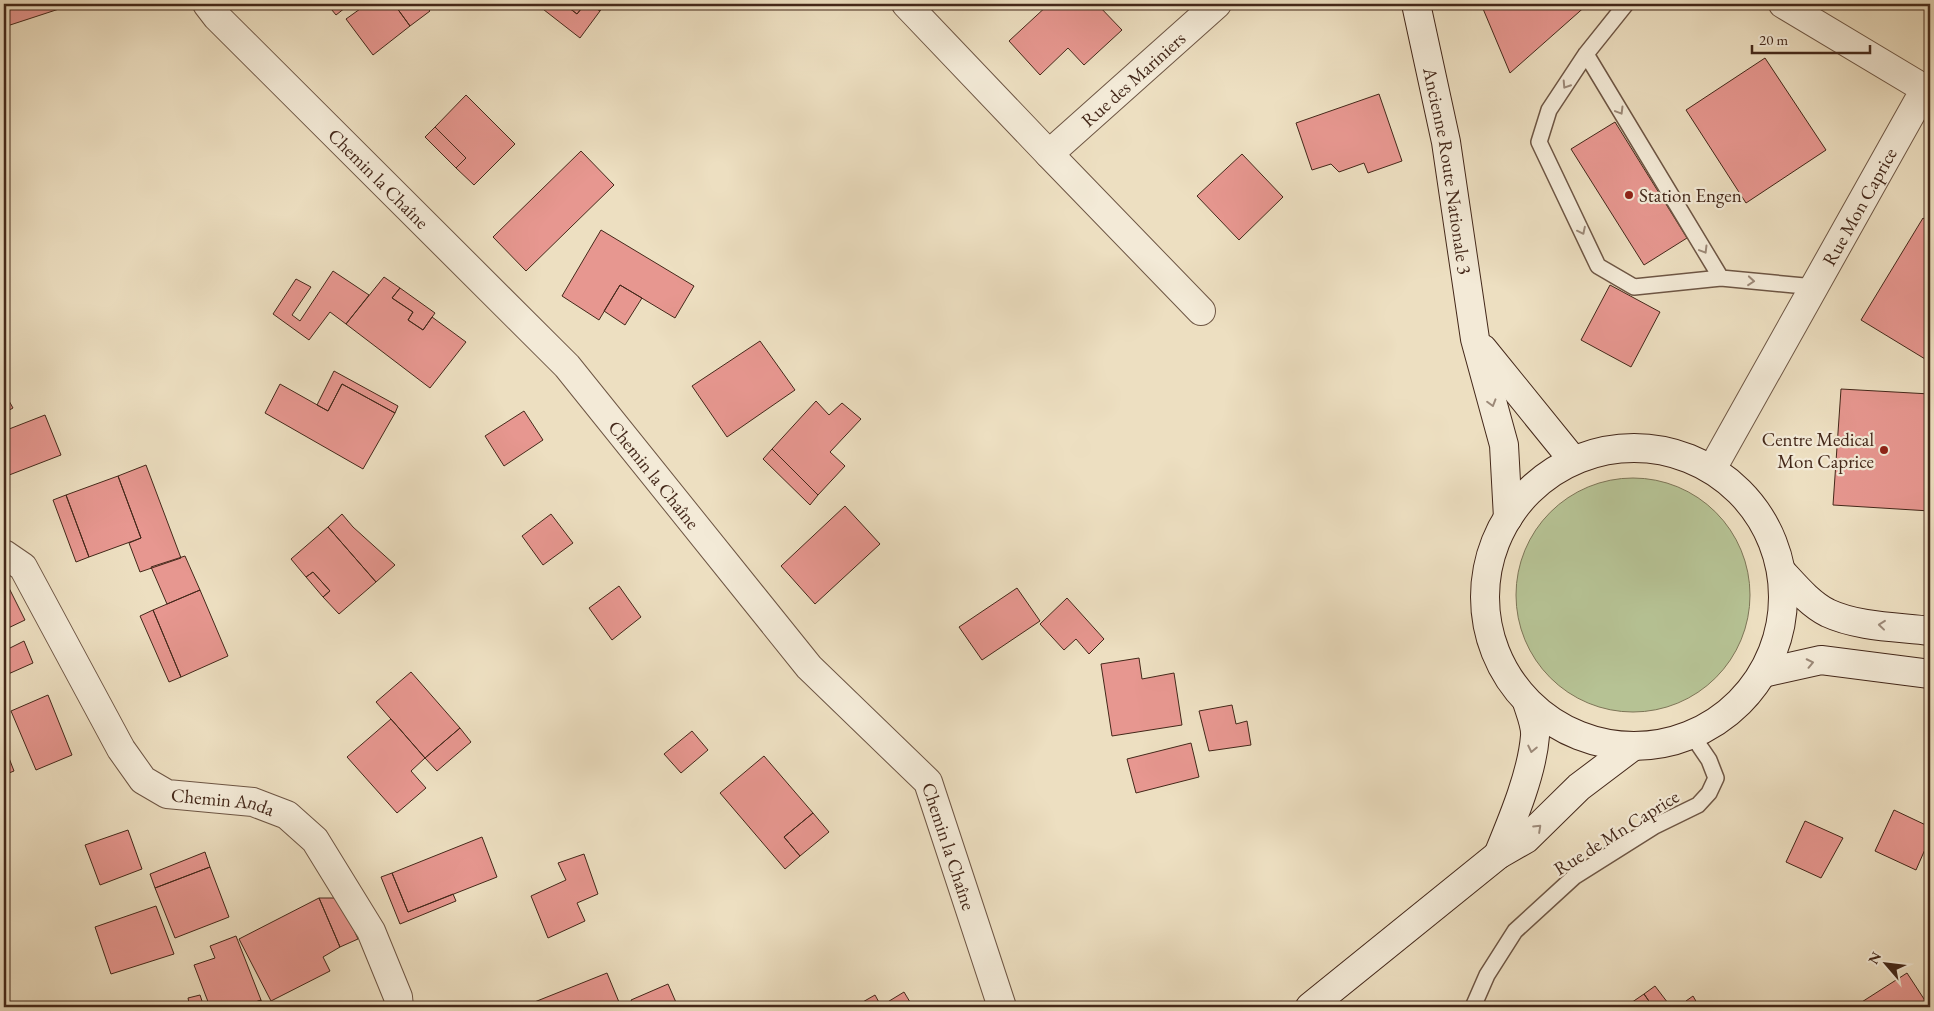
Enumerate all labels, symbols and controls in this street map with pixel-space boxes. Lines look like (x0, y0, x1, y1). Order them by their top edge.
scale bar (1752, 22, 1869, 54)
street label: Rue des Mariniers (1076, 26, 1191, 132)
text: 20 m (1759, 30, 1788, 49)
street label: Ancienne Route Nationale 3 (1417, 64, 1477, 276)
one-way arrow (1562, 80, 1572, 89)
one-way arrow (1613, 105, 1623, 114)
street label: Chemin la Chaîne (323, 123, 434, 235)
street label: Rue Mon Caprice (1817, 143, 1903, 270)
place label: Station Engen (1639, 183, 1742, 208)
marker: Station Engen (1623, 189, 1635, 201)
one-way arrow (1576, 226, 1586, 235)
one-way arrow (1697, 245, 1707, 254)
one-way arrow (1748, 275, 1756, 286)
one-way arrow (1487, 398, 1497, 406)
street label: Chemin la Chaîne (602, 415, 705, 535)
place label: Centre Medical Mon Caprice (1762, 427, 1874, 474)
marker: Centre Medical Mon Caprice (1878, 444, 1890, 456)
one-way arrow (1877, 620, 1885, 631)
one-way arrow (1806, 658, 1815, 668)
one-way arrow (1528, 745, 1538, 754)
street label: Chemin la Chaîne (916, 779, 981, 913)
street label: Chemin Anda (170, 782, 279, 822)
street label: Rue de Mn Caprice (1549, 784, 1684, 881)
one-way arrow (1532, 825, 1541, 834)
north arrow (1862, 938, 1912, 988)
text: N (1864, 948, 1885, 967)

